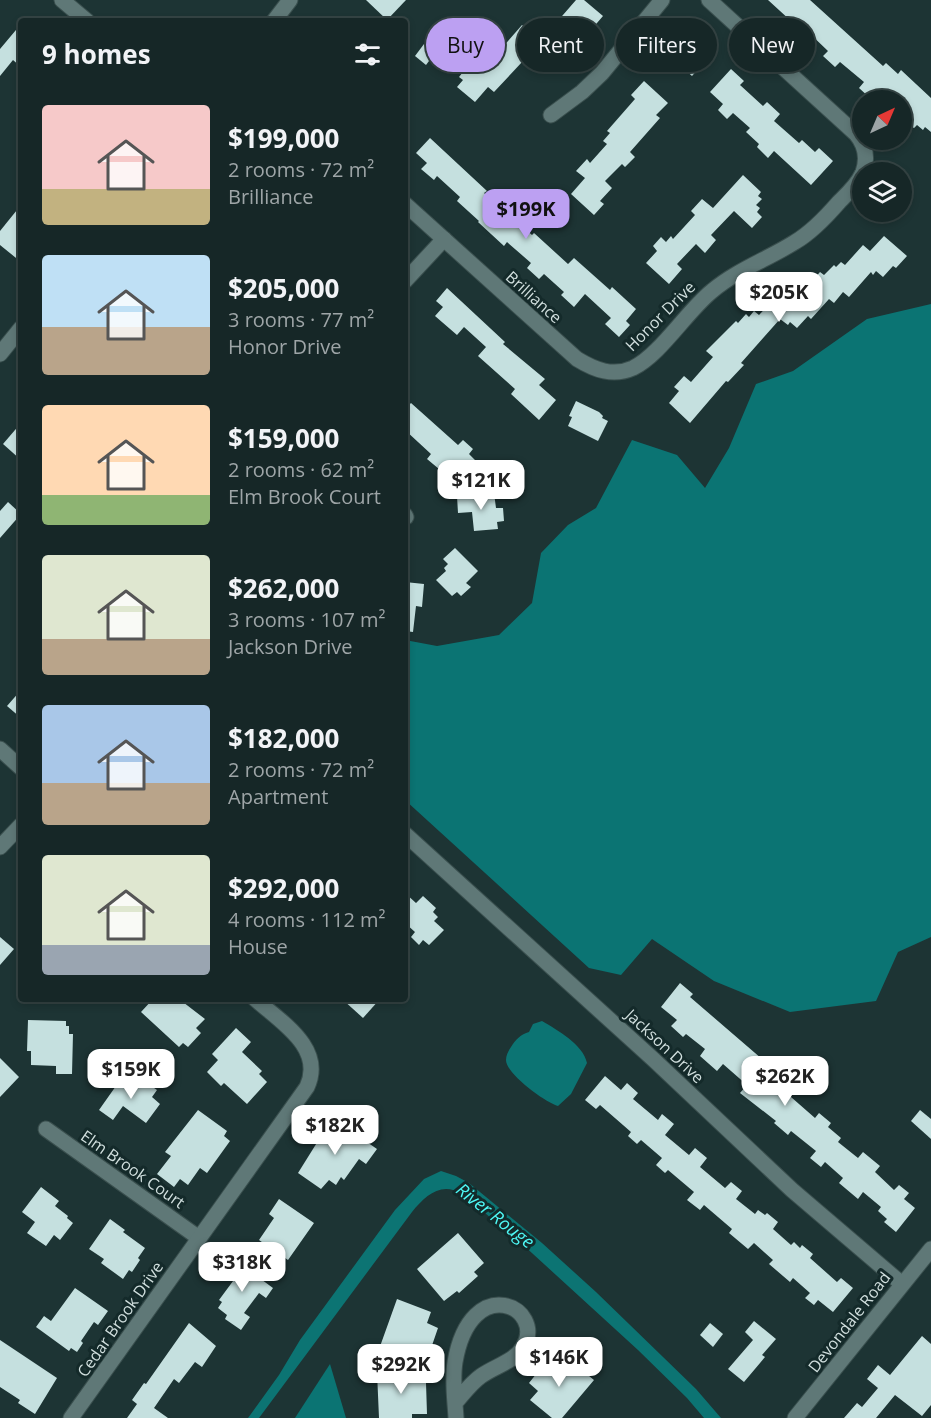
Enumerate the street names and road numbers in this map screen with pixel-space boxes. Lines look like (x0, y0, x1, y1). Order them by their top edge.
street label: Brilliance (501, 266, 567, 328)
street label: Honor Drive (620, 276, 700, 356)
street label: Jackson Drive (620, 1003, 709, 1088)
street label: Elm Brook Court (77, 1125, 190, 1213)
street label: Cedar Brook Drive (72, 1257, 168, 1381)
street label: Devondale Road (803, 1267, 895, 1377)

